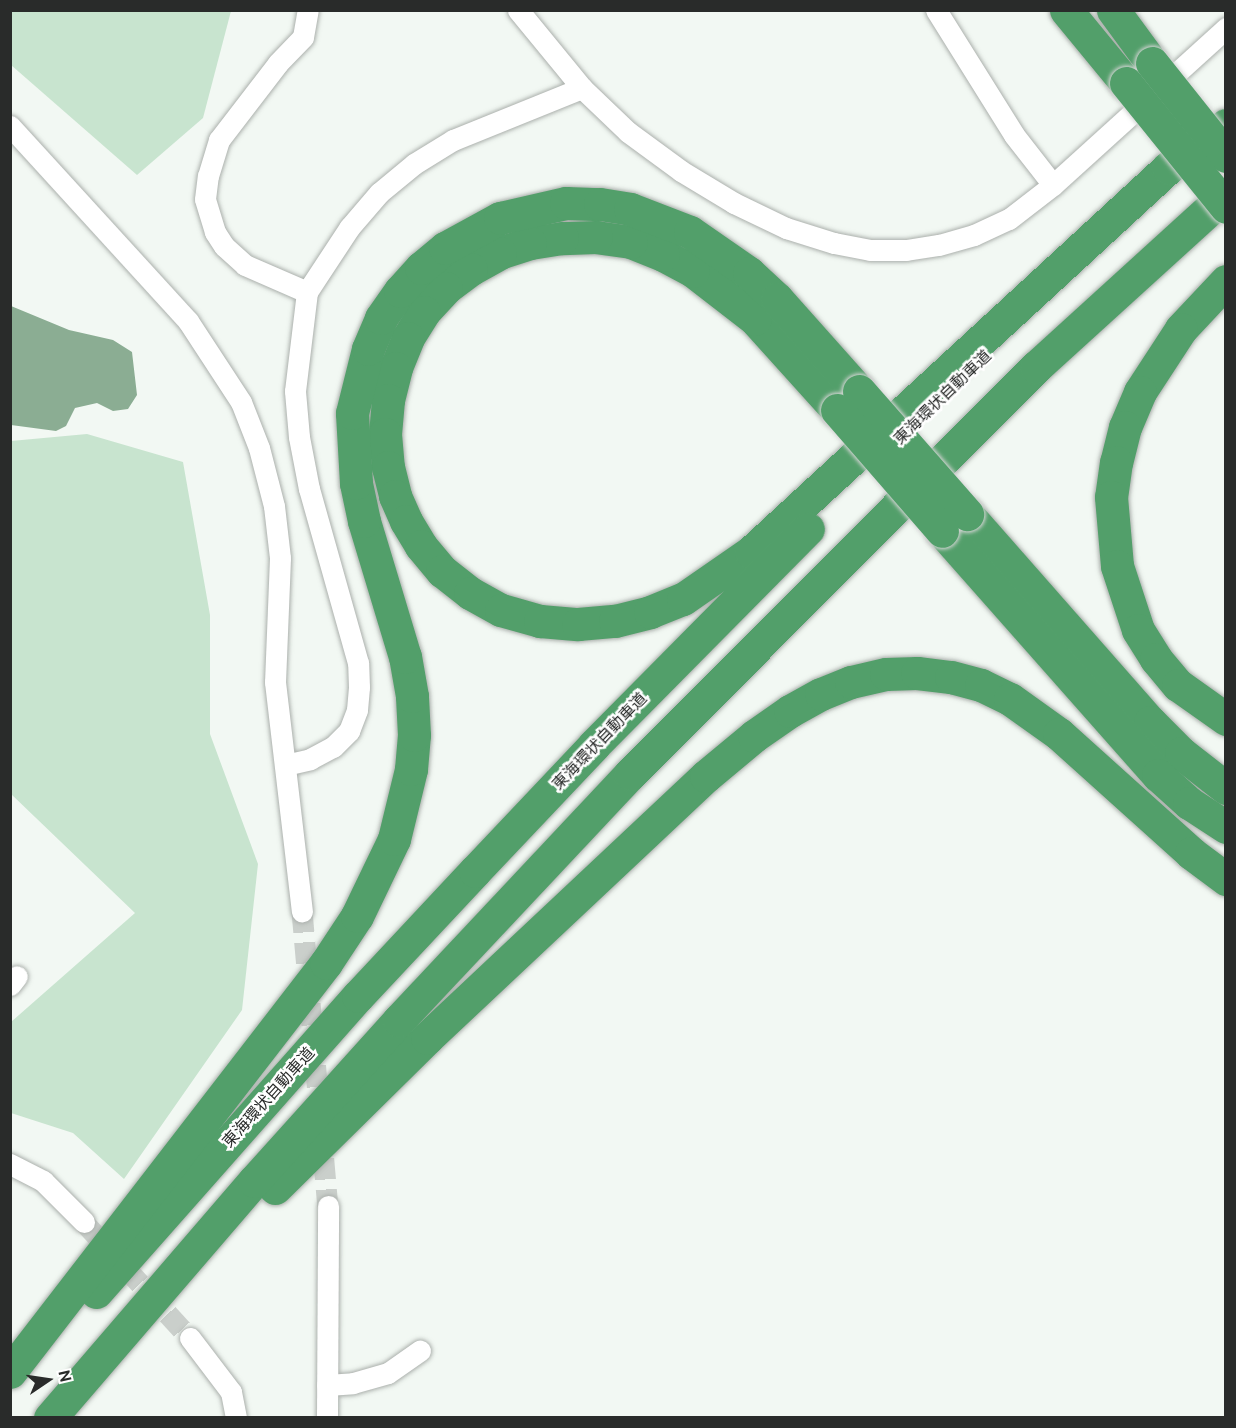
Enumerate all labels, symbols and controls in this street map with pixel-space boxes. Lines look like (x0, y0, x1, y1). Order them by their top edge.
street label: 東海環状自動車道 (889, 346, 995, 448)
street label: 東海環状自動車道 (548, 688, 650, 794)
street label: 東海環状自動車道 (218, 1043, 318, 1151)
north arrow (18, 1350, 78, 1410)
text: N (55, 1368, 76, 1384)

